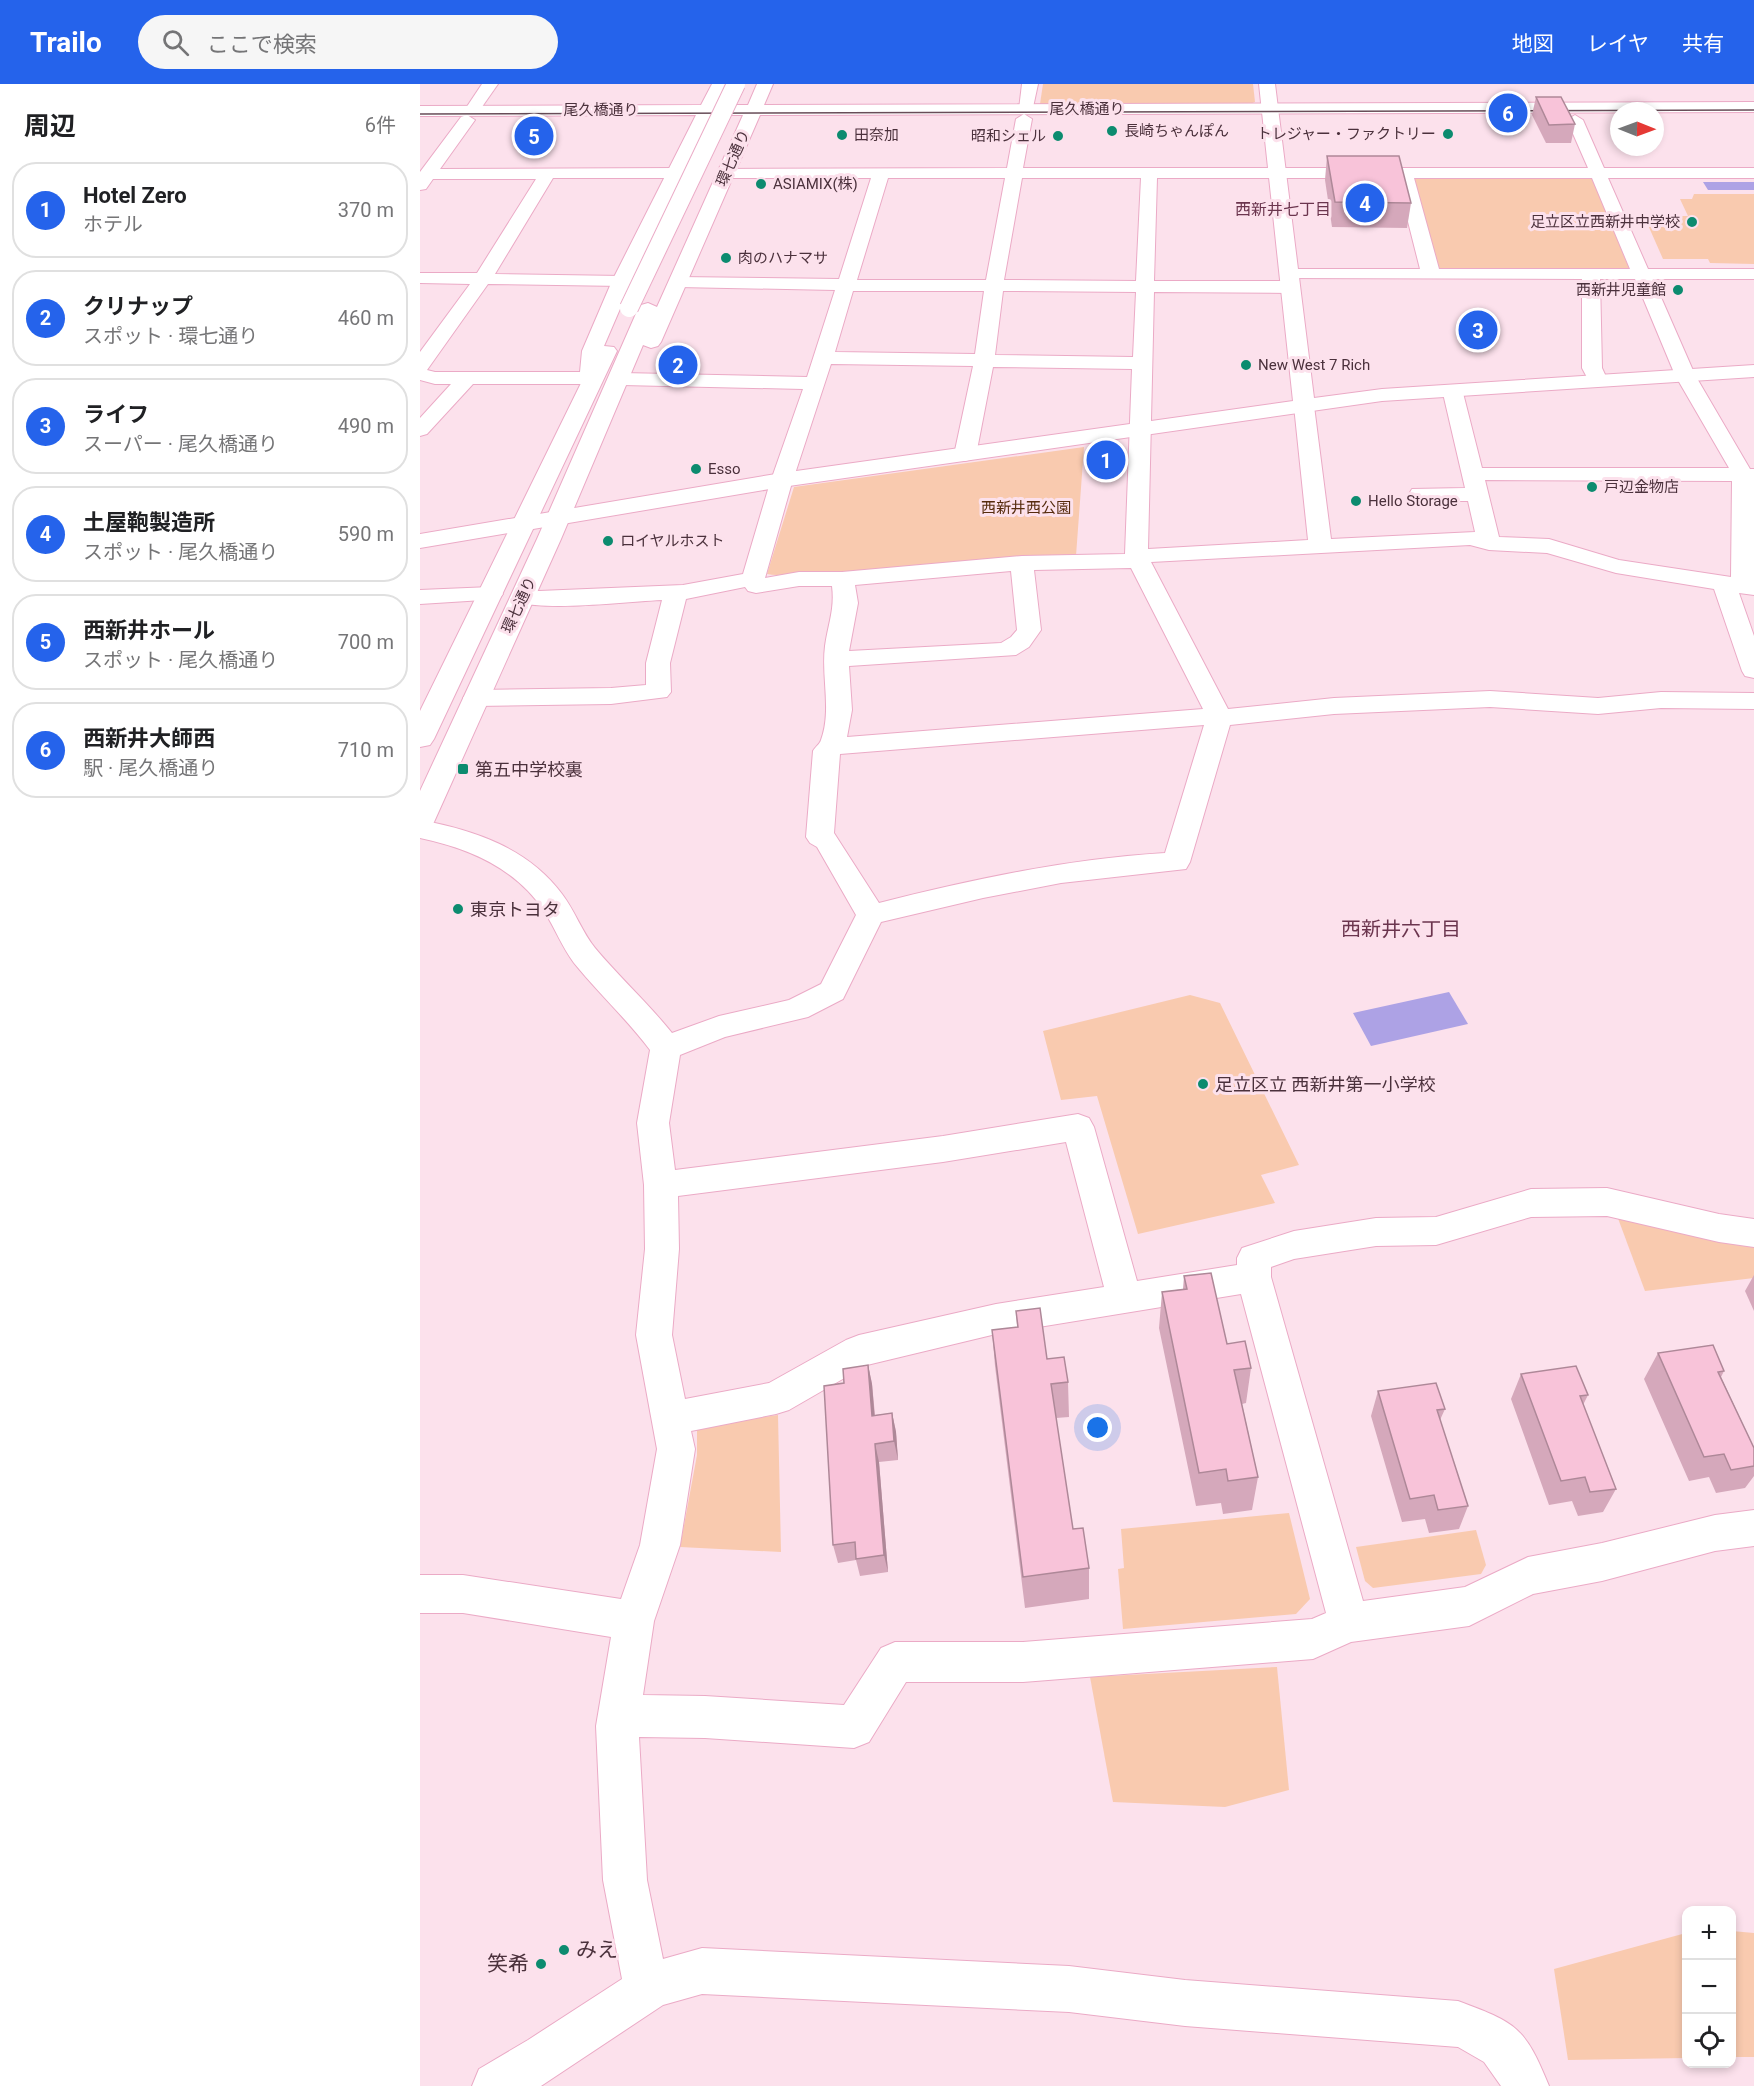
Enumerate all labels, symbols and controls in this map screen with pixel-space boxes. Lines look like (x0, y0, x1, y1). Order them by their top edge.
search box (138, 15, 558, 69)
text: Trailo (30, 26, 102, 59)
icon: search (159, 26, 192, 59)
text: ここで検索 (207, 32, 317, 57)
text: 地図 (1512, 32, 1554, 56)
text: レイヤ (1587, 32, 1649, 56)
text: 共有 (1682, 32, 1724, 56)
pin: 6 (1488, 90, 1528, 135)
street label: 尾久橋通り (1049, 100, 1125, 118)
street label: 尾久橋通り (563, 101, 639, 119)
north arrow (1610, 102, 1664, 156)
text: 周辺 (24, 111, 76, 141)
text: 6件 (365, 113, 396, 137)
pin: 5 (514, 113, 554, 158)
place label: 長崎ちゃんぽん (1124, 122, 1229, 140)
marker: 長崎ちゃんぽん (1105, 124, 1119, 138)
place label: トレジャー・ファクトリー (1257, 125, 1436, 143)
place label: 田奈加 (854, 126, 899, 144)
street label: 環七通り (713, 127, 753, 189)
place label: 昭和シェル (971, 127, 1046, 145)
marker: トレジャー・ファクトリー (1441, 127, 1455, 141)
marker: 田奈加 (835, 128, 849, 142)
marker: 昭和シェル (1051, 129, 1065, 143)
place label: ASIAMIX(株) (773, 175, 858, 193)
marker: ASIAMIX(株) (754, 177, 768, 191)
pin: 4 (1346, 180, 1384, 226)
text: Hotel Zero (83, 183, 187, 208)
text: 1 (40, 198, 51, 222)
text: 370 m (338, 198, 394, 222)
district label: 西新井七丁目 (1235, 200, 1331, 219)
text: ホテル (83, 212, 143, 236)
place label: 足立区立西新井中学校 (1530, 213, 1680, 231)
marker: 足立区立西新井中学校 (1685, 215, 1699, 229)
place label: 肉のハナマサ (738, 249, 828, 267)
marker: 肉のハナマサ (719, 251, 733, 265)
place label: 西新井児童館 (1576, 281, 1666, 299)
marker: 西新井児童館 (1671, 283, 1685, 297)
text: クリナップ (83, 294, 193, 319)
text: 2 (40, 306, 51, 330)
text: 460 m (338, 306, 394, 330)
pin: 3 (1458, 308, 1498, 352)
text: スポット · 環七通り (83, 324, 258, 348)
pin: 2 (658, 342, 698, 388)
place label: New West 7 Rich (1258, 356, 1370, 374)
marker: New West 7 Rich (1239, 358, 1253, 372)
text: ライフ (83, 402, 149, 427)
text: 3 (40, 414, 51, 438)
text: 490 m (338, 414, 394, 438)
text: スーパー · 尾久橋通り (83, 432, 278, 456)
pin: 1 (1086, 438, 1126, 482)
place label: Esso (708, 460, 741, 478)
marker: Esso (689, 462, 703, 476)
place label: 戸辺金物店 (1604, 478, 1679, 496)
marker: 戸辺金物店 (1585, 480, 1599, 494)
place label: Hello Storage (1368, 492, 1458, 510)
marker: Hello Storage (1349, 494, 1363, 508)
park label: 西新井西公園 (981, 499, 1071, 517)
text: 土屋鞄製造所 (83, 510, 215, 535)
text: 4 (40, 522, 51, 546)
text: 590 m (338, 522, 394, 546)
place label: ロイヤルホスト (620, 532, 725, 550)
marker: ロイヤルホスト (601, 534, 615, 548)
text: スポット · 尾久橋通り (83, 540, 278, 564)
street label: 環七通り (498, 574, 540, 636)
text: 西新井ホール (83, 618, 215, 643)
text: 5 (40, 630, 51, 654)
text: 700 m (338, 630, 394, 654)
text: スポット · 尾久橋通り (83, 648, 278, 672)
text: 西新井大師西 (83, 726, 215, 751)
text: 6 (40, 738, 51, 762)
text: 710 m (338, 738, 394, 762)
text: 駅 · 尾久橋通り (83, 756, 218, 780)
place label: 第五中学校裏 (475, 759, 583, 780)
marker: 第五中学校裏 (456, 762, 470, 776)
place label: 東京トヨタ (470, 899, 560, 920)
marker: 東京トヨタ (451, 902, 465, 916)
district label: 西新井六丁目 (1341, 917, 1461, 941)
place label: 足立区立 西新井第一小学校 (1215, 1074, 1435, 1095)
marker: 足立区立 西新井第一小学校 (1196, 1077, 1210, 1091)
your location (1083, 1413, 1112, 1442)
map controls (1682, 1906, 1736, 2068)
button: + (1682, 1906, 1736, 1960)
place label: みえ (576, 1938, 618, 1962)
marker: みえ (557, 1943, 571, 1957)
place label: 笑希 (487, 1952, 529, 1976)
marker: 笑希 (534, 1957, 548, 1971)
button: − (1682, 1960, 1736, 2014)
button: locate (1682, 2014, 1736, 2068)

